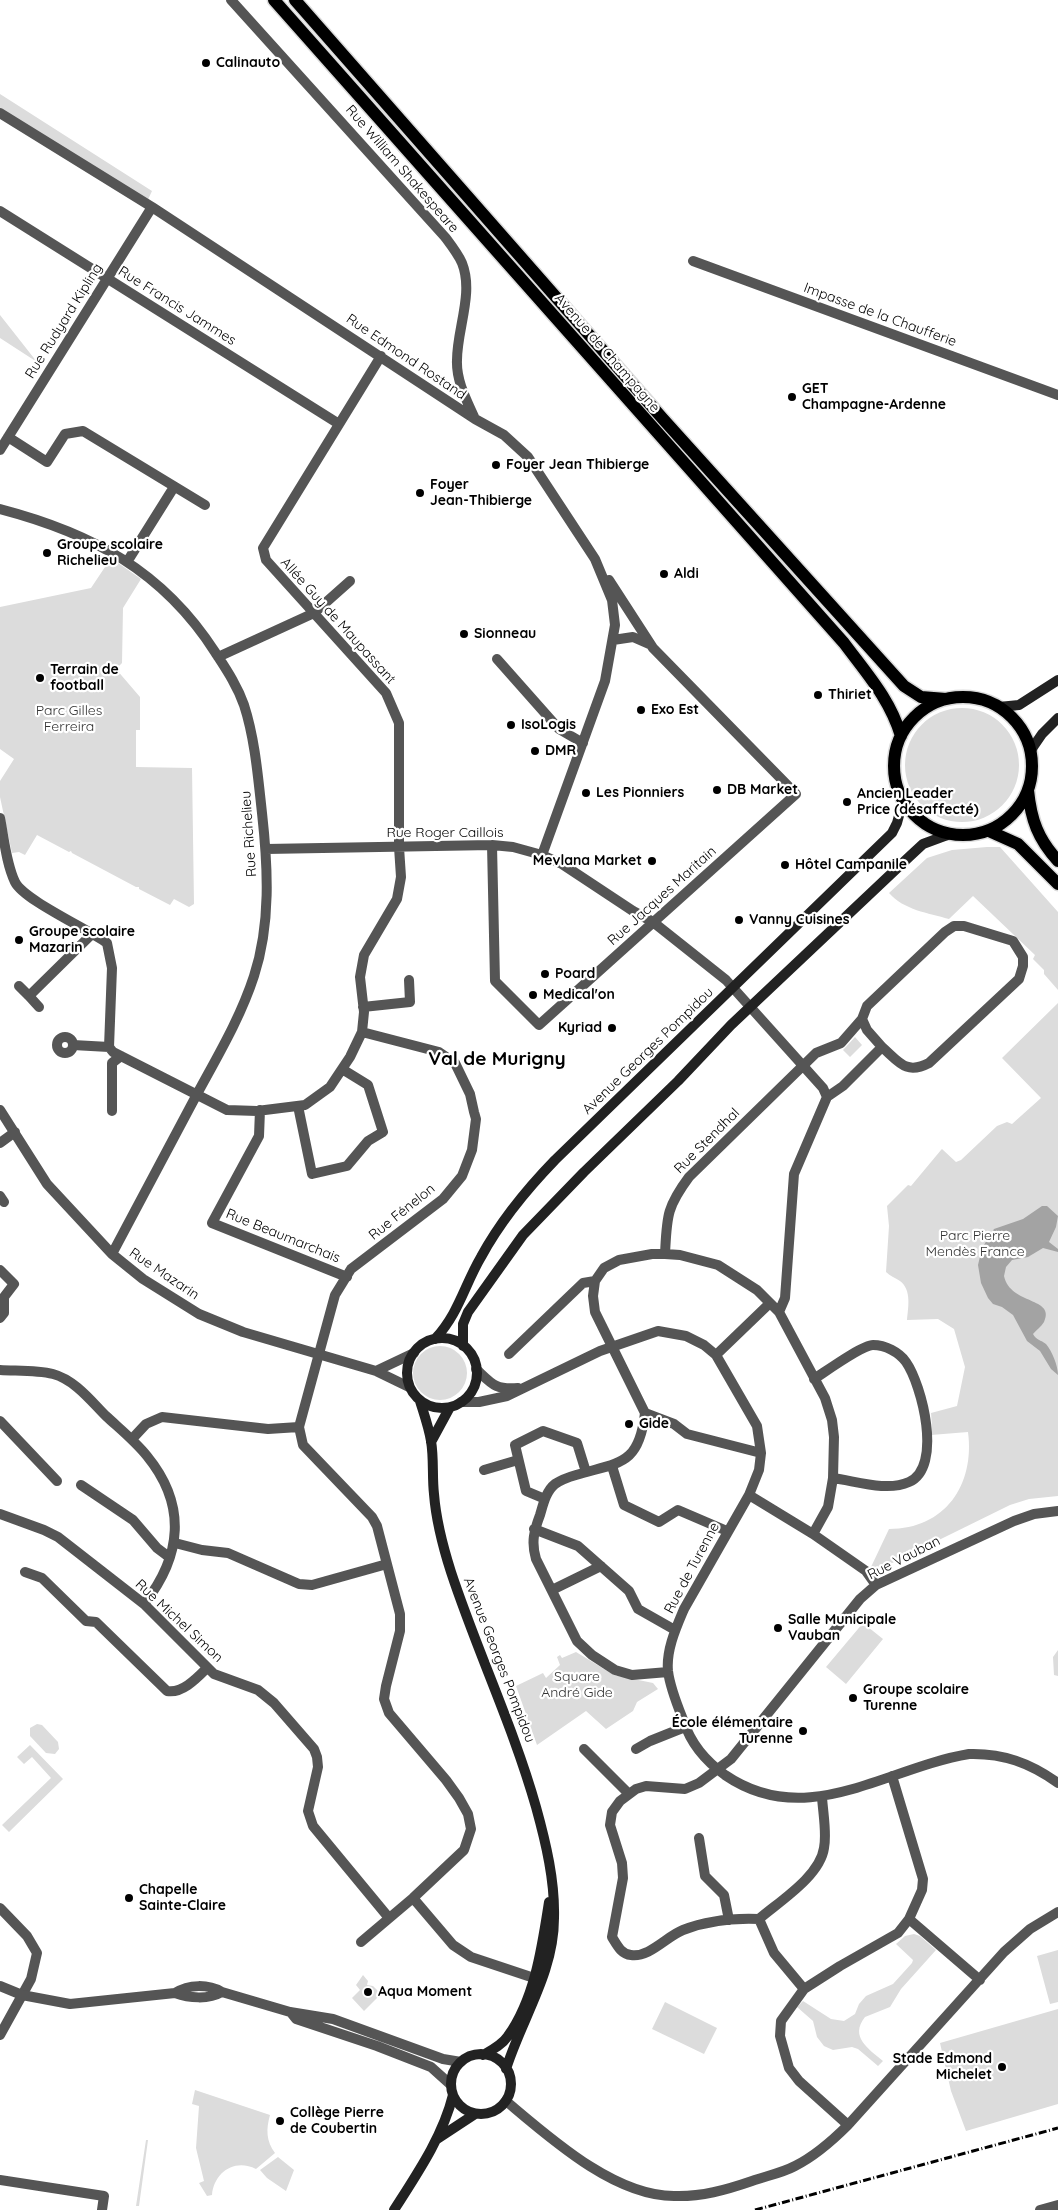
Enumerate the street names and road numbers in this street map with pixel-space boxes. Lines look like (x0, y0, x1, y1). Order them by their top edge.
street label: Rue William Shakespeare (342, 102, 462, 236)
street label: Rue Rudyard Kipling (22, 260, 106, 382)
street label: Rue Francis Jammes (115, 263, 239, 349)
street label: Impasse de la Chaufferie (801, 279, 959, 351)
street label: Avenue de Champagne (551, 290, 663, 416)
street label: Rue Edmond Rostand (343, 311, 469, 403)
street label: Allée Guy de Maupassant (277, 554, 399, 688)
street label: Rue Richelieu (238, 790, 260, 878)
street label: Rue Roger Caillois (386, 825, 504, 841)
street label: Rue Jacques Maritain (604, 843, 720, 949)
street label: Avenue Georges Pompidou (579, 984, 717, 1118)
street label: Rue Stendhal (671, 1105, 743, 1177)
street label: Rue Fénelon (366, 1180, 438, 1244)
street label: Rue Beaumarchais (223, 1205, 343, 1267)
street label: Rue Mazarin (126, 1244, 202, 1304)
street label: Rue de Turenne (661, 1519, 723, 1617)
street label: Rue Vauban (865, 1532, 943, 1584)
street label: Avenue Georges Pompidou (460, 1575, 538, 1745)
street label: Rue Michel Simon (132, 1576, 226, 1666)

